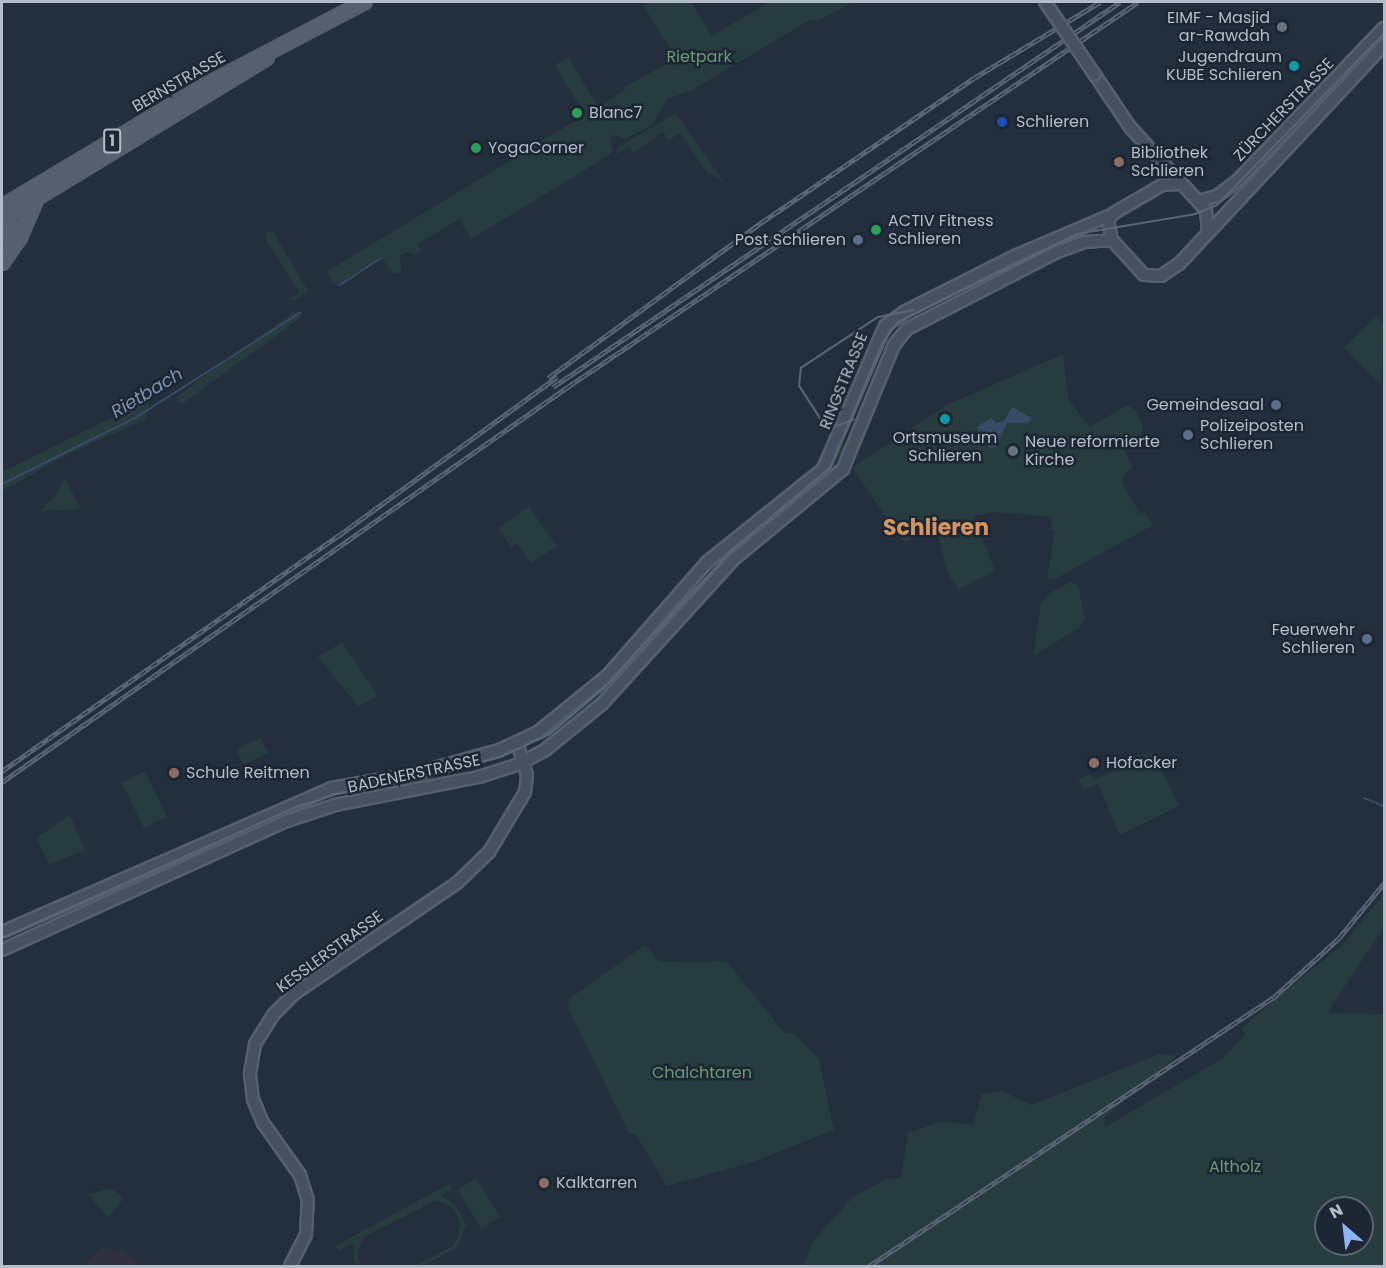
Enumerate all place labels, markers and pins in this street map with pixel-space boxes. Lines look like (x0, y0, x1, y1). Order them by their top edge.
place label: EIMF - Masjid ar-Rawdah (1167, 8, 1270, 46)
marker: EIMF - Masjid ar-Rawdah (1275, 20, 1289, 34)
place label: Jugendraum KUBE Schlieren (1166, 47, 1282, 85)
marker: Jugendraum KUBE Schlieren (1287, 59, 1301, 73)
place label: Blanc7 (589, 103, 642, 123)
marker: Blanc7 (570, 106, 584, 120)
place label: Schlieren (1016, 112, 1089, 132)
marker: Schlieren (993, 113, 1011, 131)
place label: YogaCorner (488, 138, 584, 158)
marker: YogaCorner (469, 141, 483, 155)
place label: Bibliothek Schlieren (1131, 143, 1208, 181)
marker: Bibliothek Schlieren (1112, 155, 1126, 169)
place label: ACTIV Fitness Schlieren (888, 211, 994, 249)
marker: ACTIV Fitness Schlieren (869, 223, 883, 237)
place label: Post Schlieren (735, 230, 846, 250)
marker: Post Schlieren (851, 233, 865, 247)
place label: Gemeindesaal (1146, 395, 1264, 415)
marker: Gemeindesaal (1269, 398, 1283, 412)
marker: Ortsmuseum Schlieren (938, 412, 952, 426)
place label: Polizeiposten Schlieren (1200, 416, 1304, 454)
place label: Ortsmuseum Schlieren (893, 428, 997, 466)
marker: Polizeiposten Schlieren (1181, 428, 1195, 442)
place label: Neue reformierte Kirche (1025, 432, 1160, 470)
marker: Neue reformierte Kirche (1006, 444, 1020, 458)
place label: Feuerwehr Schlieren (1272, 620, 1355, 658)
marker: Feuerwehr Schlieren (1360, 632, 1374, 646)
place label: Hofacker (1106, 753, 1177, 773)
marker: Hofacker (1087, 756, 1101, 770)
place label: Schule Reitmen (186, 763, 310, 783)
marker: Schule Reitmen (167, 766, 181, 780)
place label: Kalktarren (556, 1173, 637, 1193)
marker: Kalktarren (537, 1176, 551, 1190)

